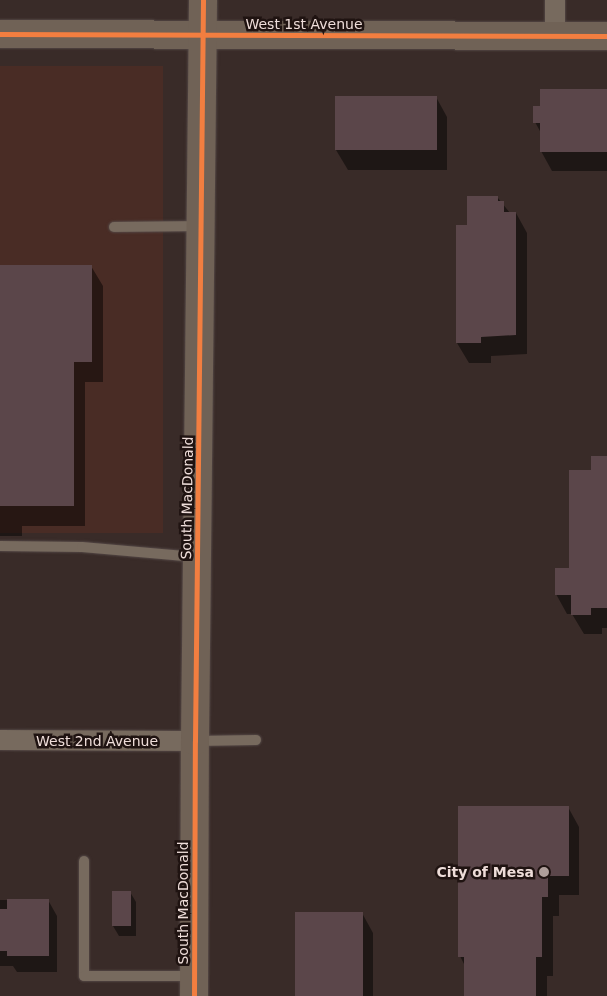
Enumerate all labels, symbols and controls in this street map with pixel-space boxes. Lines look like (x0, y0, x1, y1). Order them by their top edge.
street label: West 1st Avenue (245, 16, 363, 32)
street label: South MacDonald (178, 436, 196, 560)
street label: West 2nd Avenue (36, 733, 158, 749)
street label: South MacDonald (175, 841, 191, 965)
place label: City of Mesa (436, 864, 534, 880)
marker: City of Mesa (538, 866, 550, 878)

